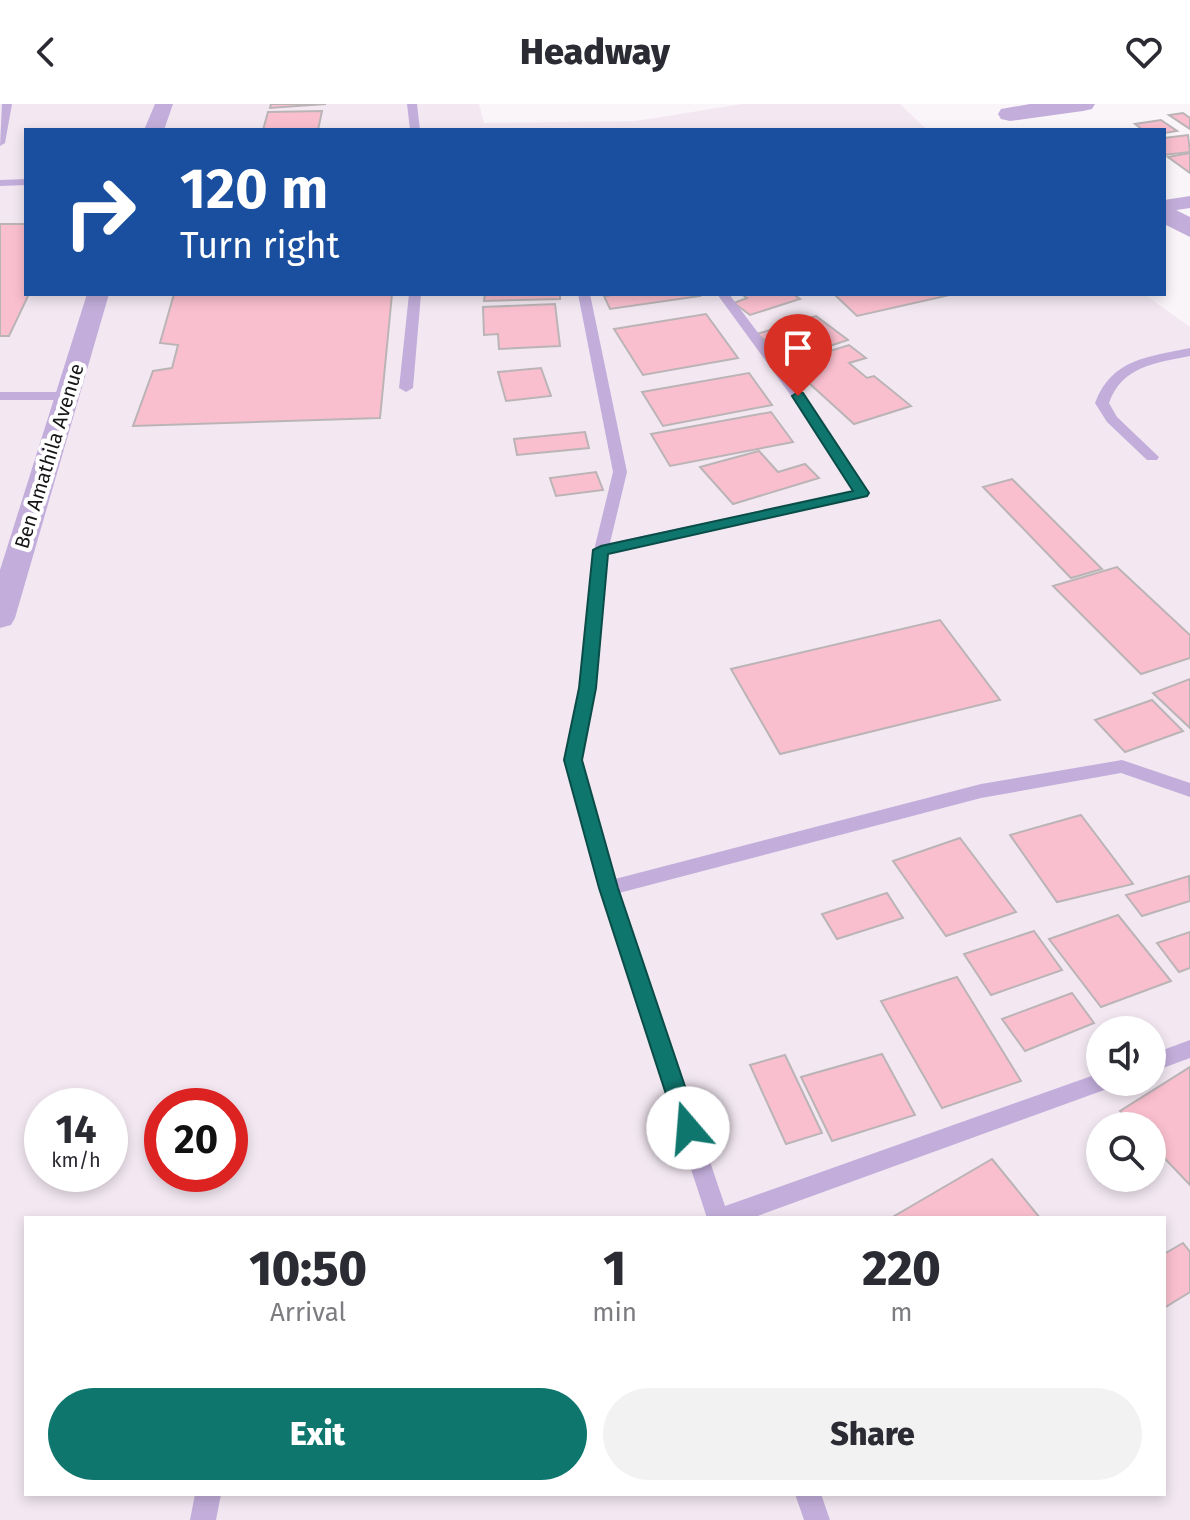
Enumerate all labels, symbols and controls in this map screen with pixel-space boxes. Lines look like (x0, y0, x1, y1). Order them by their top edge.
icon: back (24, 30, 68, 74)
text: Headway (520, 30, 670, 74)
icon: heart (1122, 30, 1166, 74)
text: 120 m (180, 156, 328, 223)
icon: right (48, 160, 152, 264)
text: Turn right (180, 224, 340, 268)
pin (764, 314, 832, 396)
icon: arrive (776, 326, 820, 370)
street label: Ben Amathila Avenue (9, 360, 89, 552)
map controls (1086, 1016, 1166, 1192)
button: sound (1086, 1016, 1166, 1096)
position arrow (646, 1086, 730, 1170)
speed limit sign: 20 (144, 1088, 248, 1192)
text: 14 (55, 1106, 97, 1154)
button: search (1086, 1112, 1166, 1192)
text: km/h (51, 1148, 101, 1172)
text: 10:50 (249, 1240, 367, 1298)
text: 1 (603, 1240, 626, 1298)
text: 220 (862, 1240, 941, 1298)
text: Arrival (270, 1297, 346, 1328)
text: min (592, 1297, 637, 1328)
text: m (890, 1297, 913, 1328)
button: Exit (48, 1388, 587, 1480)
button: Share (603, 1388, 1142, 1480)

